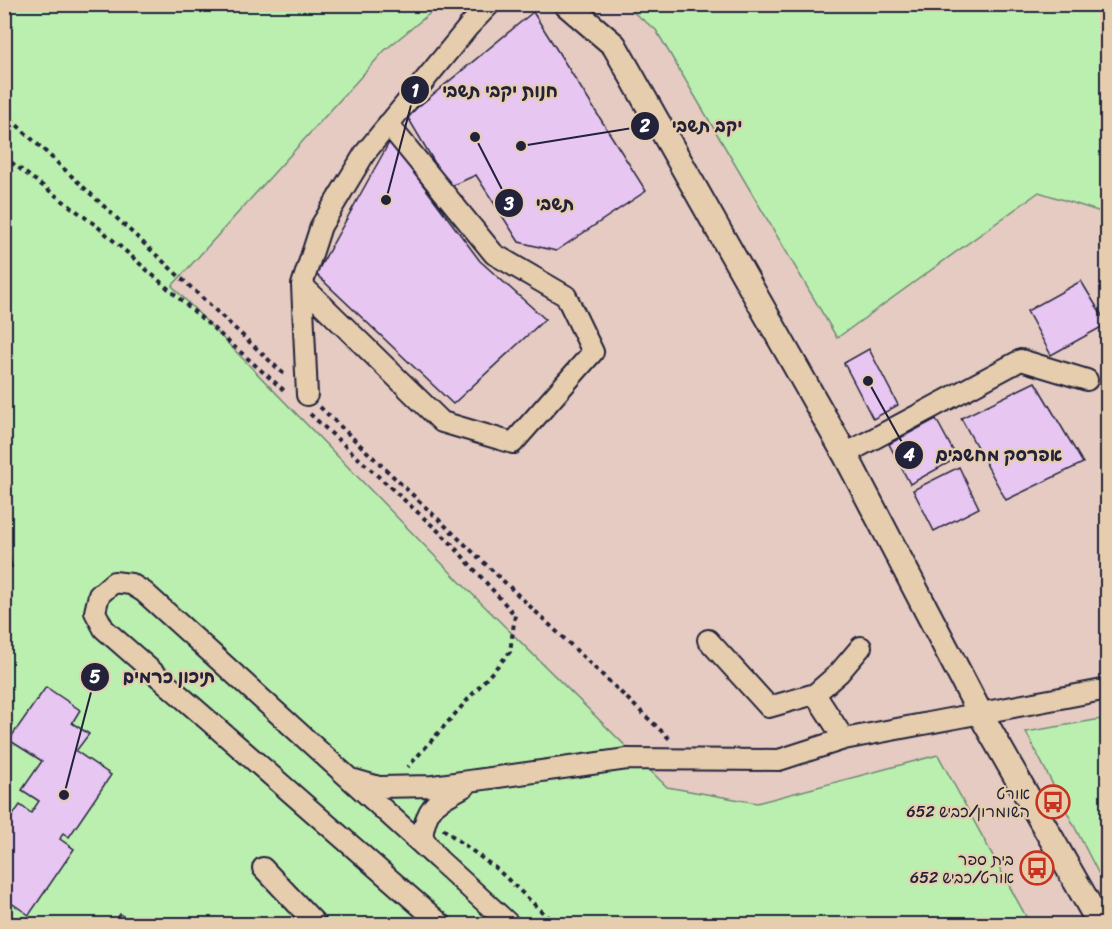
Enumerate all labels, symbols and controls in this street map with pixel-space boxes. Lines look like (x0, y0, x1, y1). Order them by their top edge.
callout: חנות יקבי תשבי (400, 72, 570, 108)
text: 1 (411, 75, 419, 107)
text: חנות יקבי תשבי (442, 75, 558, 107)
callout: יקב תשבי (630, 108, 755, 144)
text: 2 (639, 110, 651, 142)
text: יקב תשבי (672, 110, 742, 142)
callout: תשבי (494, 185, 587, 221)
text: 3 (503, 188, 514, 220)
text: תשבי (536, 188, 574, 220)
callout: אפרסק מחשבים (894, 437, 1074, 473)
text: 4 (902, 439, 915, 471)
text: אפרסק מחשבים (936, 439, 1062, 471)
callout: תיכון כרמים (80, 659, 227, 695)
text: 5 (90, 661, 101, 693)
text: תיכון כרמים (123, 661, 215, 693)
place label: אורט השומרון/כביש 652 (907, 779, 1030, 826)
bus stop icon: אורט השומרון/כביש 652 (1035, 784, 1071, 820)
place label: בית ספר אורט/כביש 652 (910, 845, 1014, 892)
bus stop icon: בית ספר אורט/כביש 652 (1019, 850, 1055, 886)

